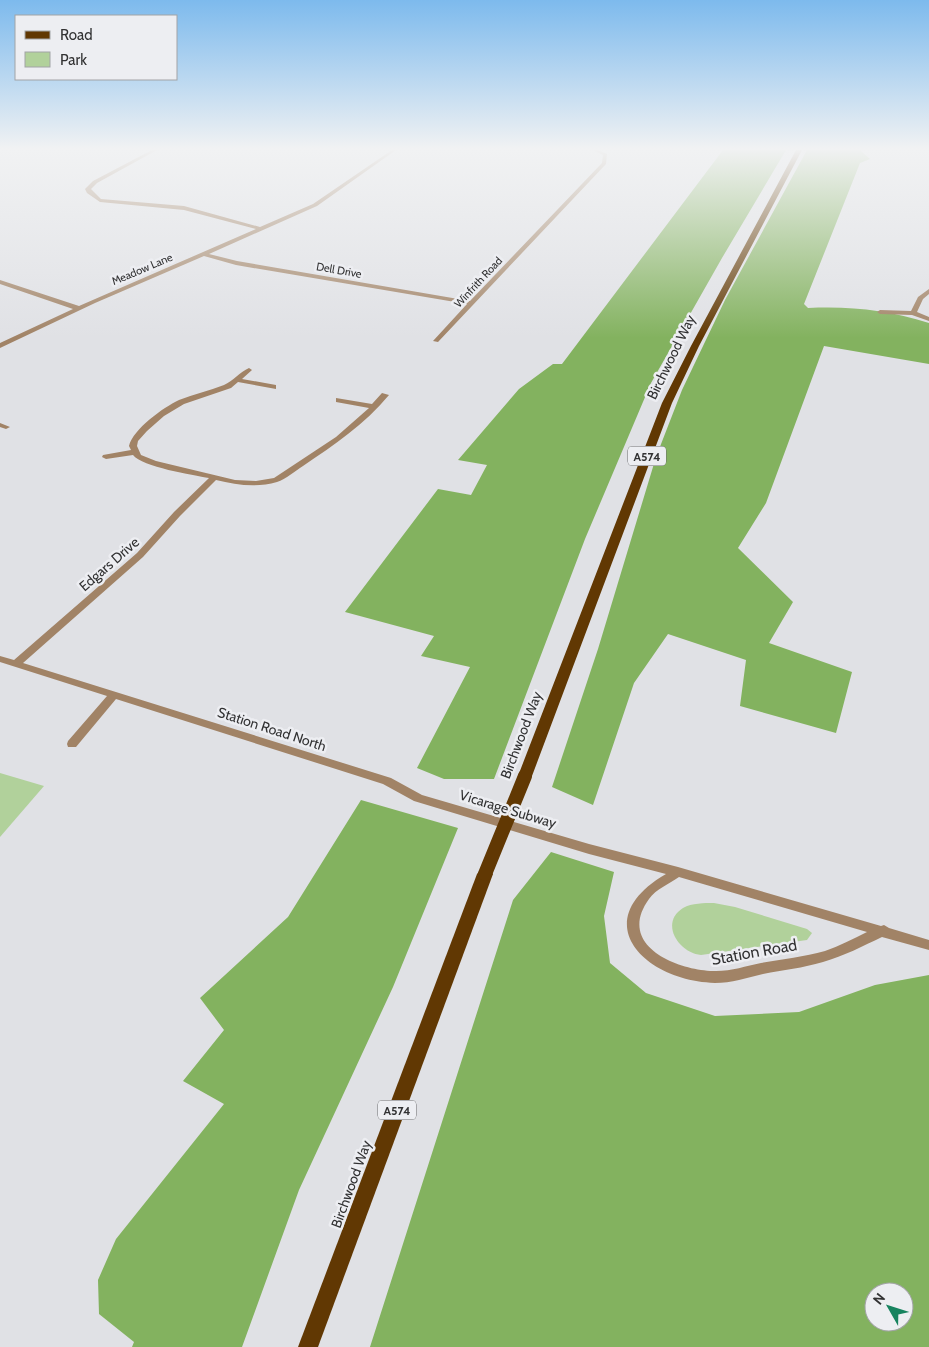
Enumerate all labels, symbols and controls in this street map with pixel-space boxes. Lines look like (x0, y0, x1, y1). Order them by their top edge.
legend (15, 15, 178, 80)
text: Road (60, 26, 93, 44)
text: Park (60, 51, 87, 69)
street label: Meadow Lane (109, 250, 175, 288)
street label: Winfrith Road (451, 254, 505, 310)
street label: Dell Drive (315, 259, 363, 281)
street label: Birchwood Way (643, 312, 699, 402)
road number: A574 (628, 446, 666, 466)
street label: Edgars Drive (75, 533, 143, 595)
street label: Birchwood Way (496, 689, 546, 781)
street label: Station Road North (215, 703, 329, 755)
street label: Vicarage Subway (457, 786, 559, 832)
street label: Station Road (710, 935, 798, 969)
road number: A574 (378, 1100, 416, 1120)
street label: Birchwood Way (327, 1138, 375, 1230)
north arrow (864, 1282, 914, 1332)
text: N (869, 1289, 889, 1308)

